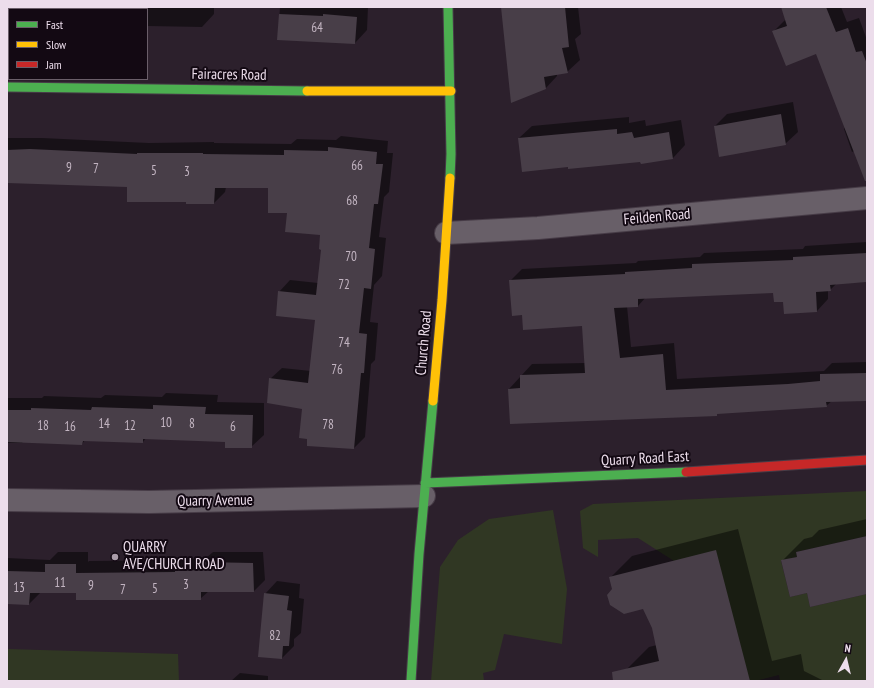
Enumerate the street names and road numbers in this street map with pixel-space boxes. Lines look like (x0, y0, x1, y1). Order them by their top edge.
street label: Fairacres Road (191, 65, 267, 85)
street label: Feilden Road (623, 205, 691, 229)
street label: Church Road (412, 310, 436, 376)
street label: Quarry Road East (600, 448, 690, 470)
street label: Quarry Avenue (177, 491, 253, 511)

